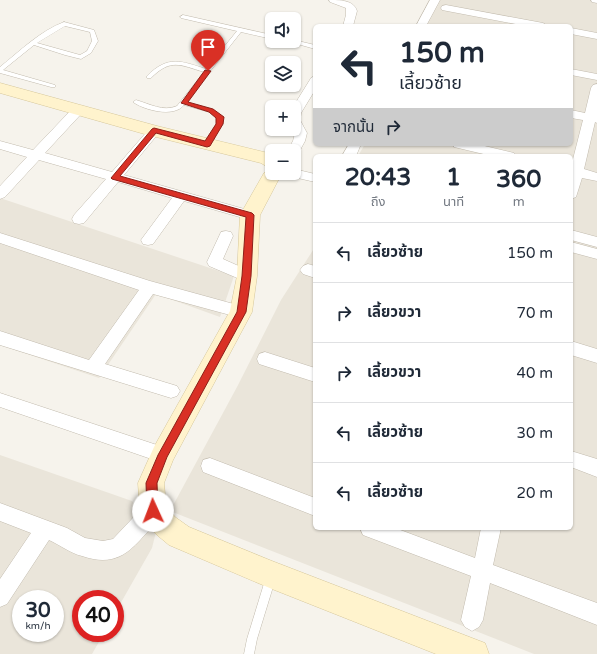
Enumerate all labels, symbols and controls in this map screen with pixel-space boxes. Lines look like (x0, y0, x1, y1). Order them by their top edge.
map controls (265, 12, 301, 180)
button: sound (265, 12, 301, 48)
pin (191, 30, 225, 71)
icon: arrive (197, 36, 219, 58)
text: 150 m (399, 36, 485, 70)
icon: left (333, 40, 385, 92)
button: layers (265, 56, 301, 92)
text: เลี้ยวซ้าย (399, 72, 462, 94)
button: + (265, 100, 301, 136)
icon: right (382, 116, 404, 138)
text: จากนั้น (333, 118, 374, 136)
button: − (265, 144, 301, 180)
text: 20:43 (345, 163, 411, 192)
text: 1 (446, 163, 461, 192)
text: 360 (496, 165, 541, 194)
text: ถึง (371, 194, 385, 210)
text: นาที (443, 194, 464, 210)
text: m (513, 194, 525, 210)
icon: left (333, 242, 355, 264)
text: เลี้ยวซ้าย (367, 243, 423, 261)
text: 150 m (507, 244, 553, 262)
icon: right (333, 302, 355, 324)
text: เลี้ยวขวา (367, 303, 421, 321)
text: 70 m (516, 304, 553, 322)
icon: right (333, 362, 355, 384)
text: เลี้ยวขวา (367, 363, 421, 381)
text: 40 m (516, 364, 553, 382)
icon: left (333, 422, 355, 444)
text: เลี้ยวซ้าย (367, 423, 423, 441)
text: 30 m (516, 424, 553, 442)
icon: left (333, 482, 355, 504)
text: เลี้ยวซ้าย (367, 483, 423, 501)
text: 20 m (516, 484, 553, 502)
position arrow (132, 490, 174, 532)
speed limit sign: 40 (72, 590, 124, 642)
text: 30 (25, 599, 51, 623)
text: km/h (25, 620, 51, 632)

